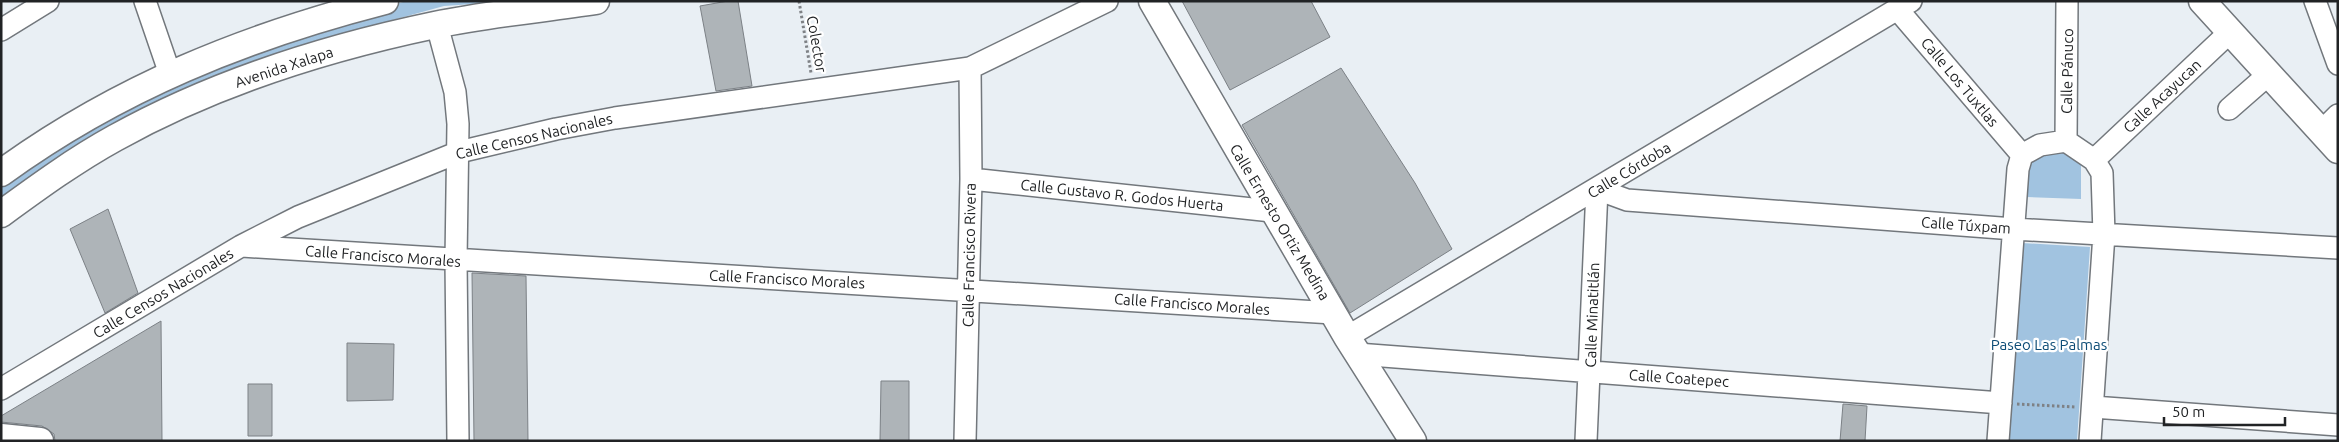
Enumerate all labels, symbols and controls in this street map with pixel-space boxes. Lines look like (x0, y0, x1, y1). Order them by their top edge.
street label: Colector (804, 14, 830, 74)
street label: Calle Pánuco (2058, 28, 2076, 114)
street label: Calle Los Tuxtlas (1918, 34, 2002, 130)
street label: Avenida Xalapa (233, 43, 335, 91)
street label: Calle Acayucan (2120, 56, 2204, 136)
street label: Calle Censos Nacionales (454, 110, 614, 162)
street label: Calle Córdoba (1584, 138, 1674, 202)
street label: Calle Ernesto Ortiz Medina (1227, 141, 1333, 303)
street label: Calle Gustavo R. Godos Huerta (1020, 176, 1224, 214)
street label: Calle Francisco Rivera (959, 183, 979, 327)
street label: Calle Túxpam (1921, 213, 2011, 237)
street label: Calle Francisco Morales (304, 242, 462, 270)
street label: Calle Censos Nacionales (90, 244, 236, 342)
street label: Calle Minatitlán (1582, 262, 1602, 368)
street label: Calle Francisco Morales (709, 266, 865, 292)
street label: Calle Francisco Morales (1113, 290, 1271, 318)
park label: Paseo Las Palmas (1991, 336, 2107, 353)
street label: Calle Coatepec (1628, 366, 1730, 390)
scale bar (2164, 394, 2285, 426)
text: 50 m (2172, 403, 2205, 420)

